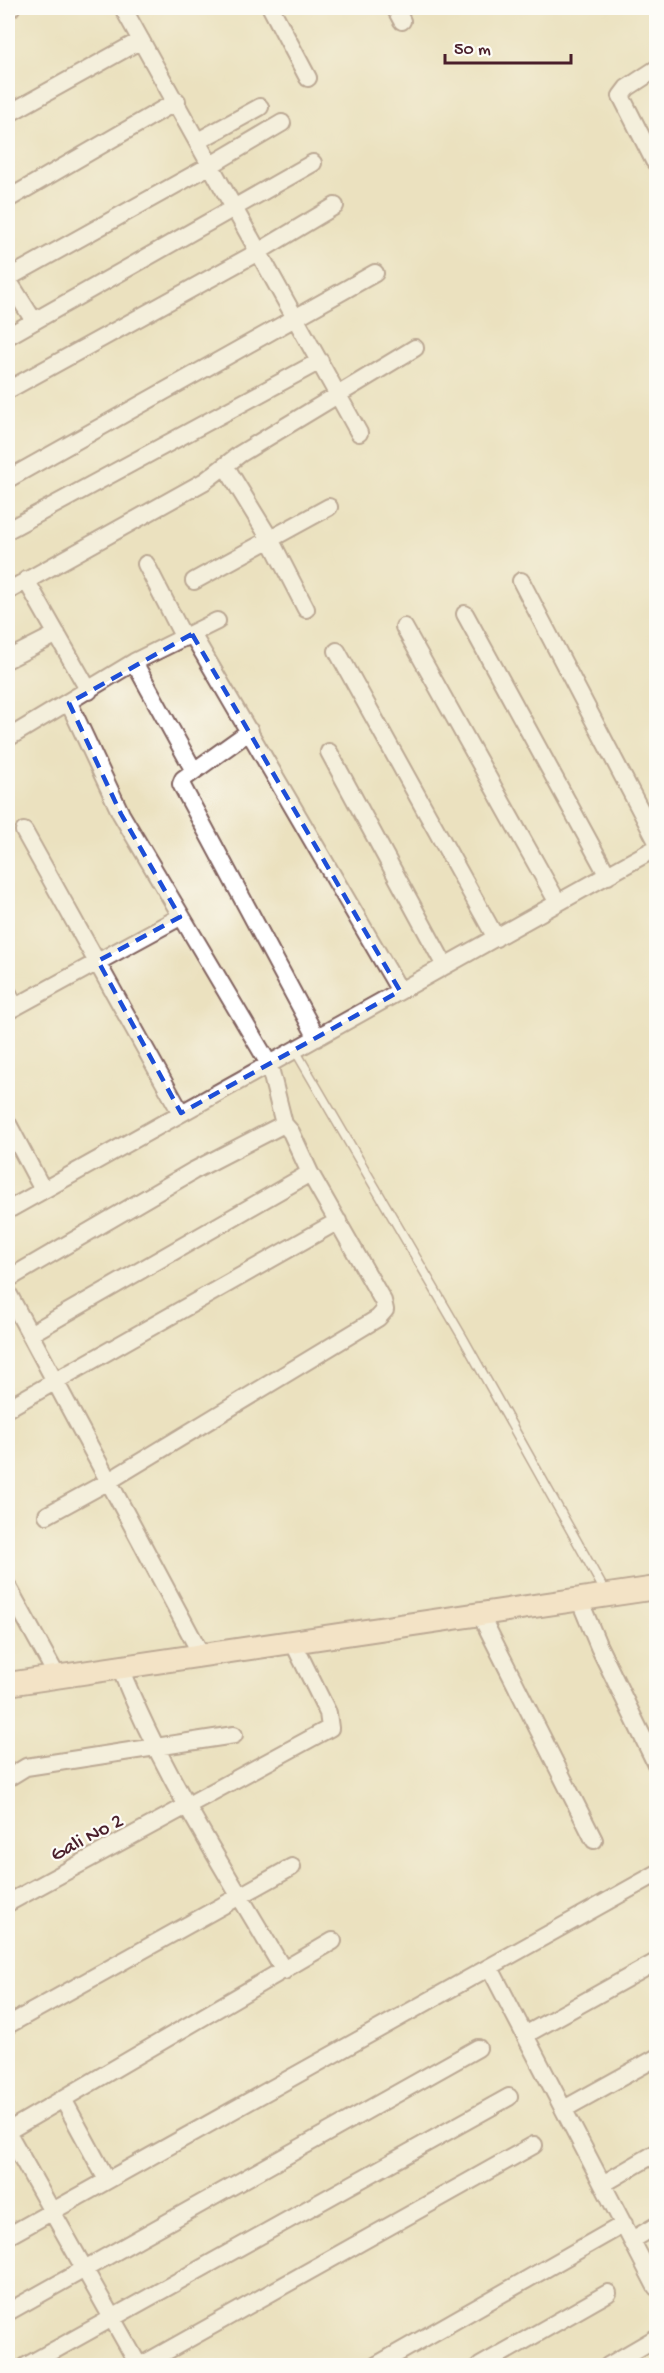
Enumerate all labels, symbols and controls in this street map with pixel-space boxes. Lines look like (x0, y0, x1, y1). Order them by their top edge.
scale bar (445, 27, 571, 65)
text: 50 m (454, 40, 491, 61)
street label: Gali No 2 (47, 1810, 128, 1869)

